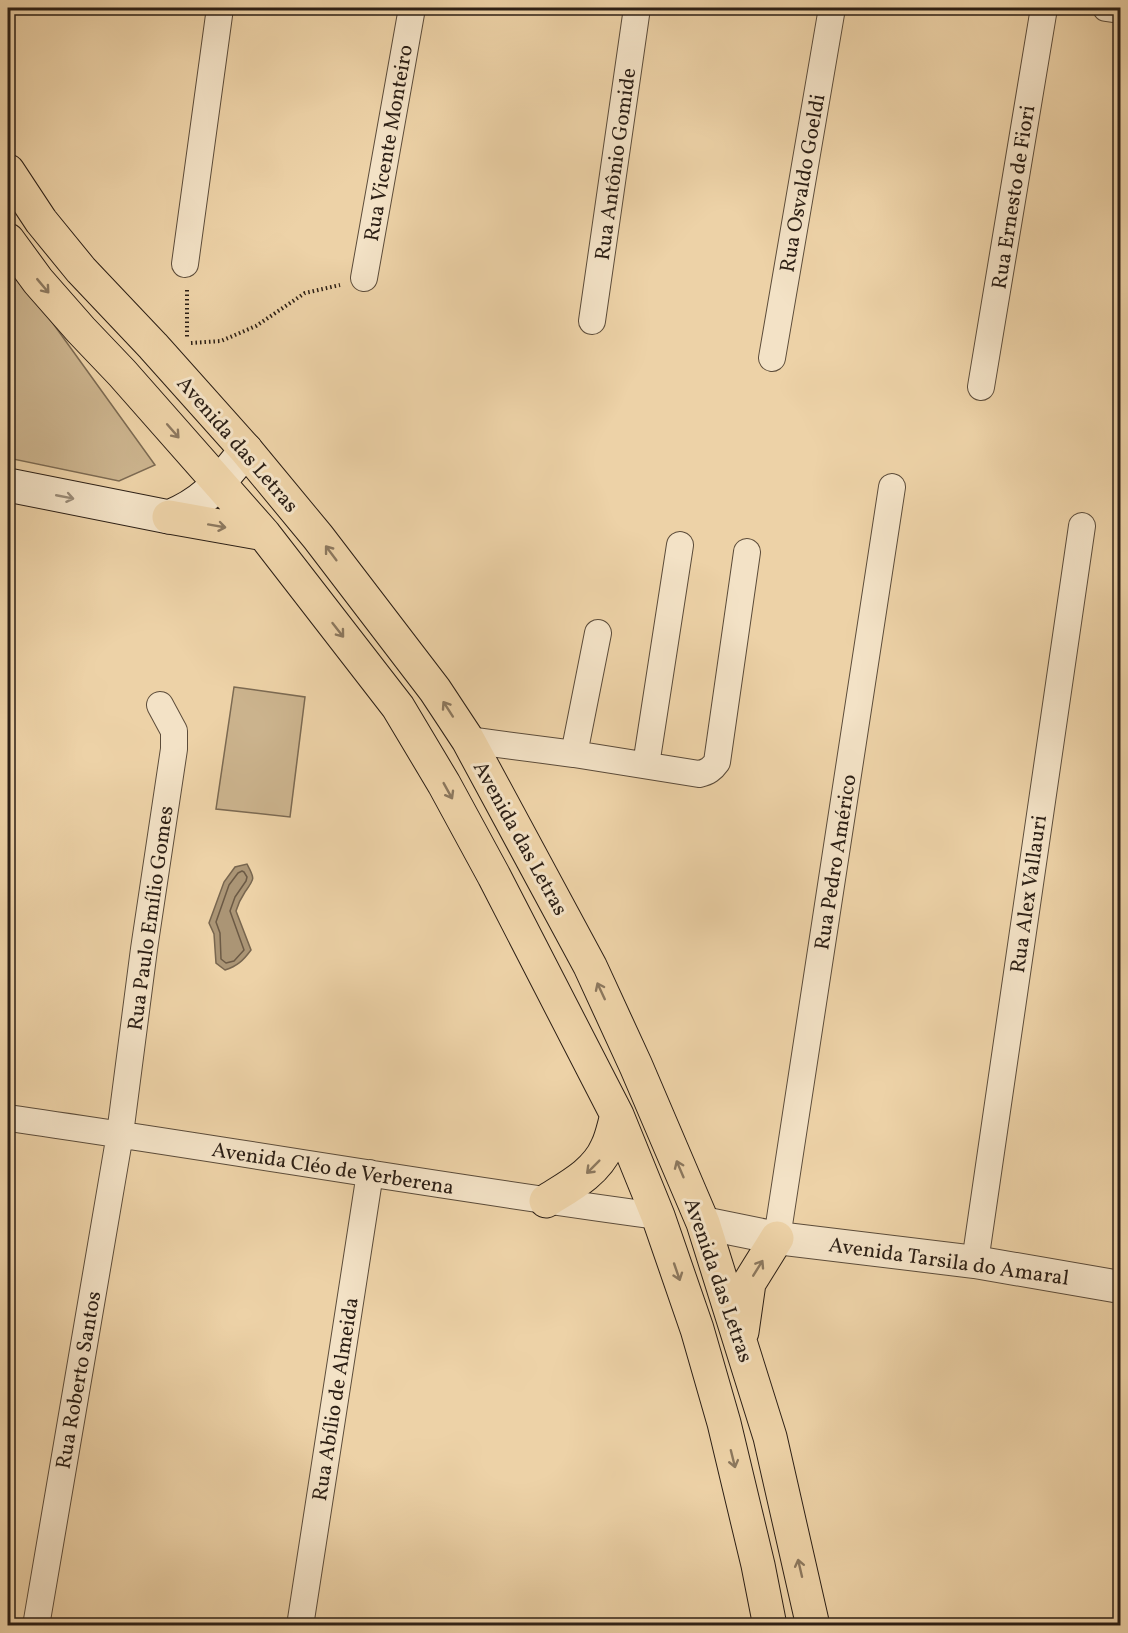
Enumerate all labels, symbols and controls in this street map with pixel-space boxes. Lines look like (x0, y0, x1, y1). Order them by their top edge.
street label: Rua Vicente Monteiro (358, 43, 421, 244)
street label: Rua Antônio Gomide (589, 66, 644, 262)
street label: Rua Osvaldo Goeldi (774, 92, 833, 275)
street label: Rua Ernesto de Fiori (986, 103, 1043, 291)
one-way arrow (36, 278, 50, 293)
street label: Avenida das Letras (169, 370, 304, 520)
one-way arrow (166, 424, 180, 439)
one-way arrow (55, 491, 74, 503)
one-way arrow (206, 521, 226, 532)
one-way arrow (324, 546, 337, 562)
one-way arrow (331, 622, 344, 638)
one-way arrow (441, 701, 454, 718)
street label: Avenida das Letras (465, 756, 574, 921)
street label: Rua Pedro Américo (808, 772, 865, 952)
one-way arrow (443, 781, 454, 799)
street label: Rua Paulo Emílio Gomes (121, 804, 182, 1032)
street label: Rua Alex Vallauri (1004, 813, 1055, 975)
one-way arrow (595, 982, 607, 1000)
street label: Avenida Cléo de Verberena (210, 1136, 456, 1203)
one-way arrow (585, 1159, 600, 1174)
one-way arrow (674, 1161, 685, 1179)
street label: Avenida das Letras (676, 1194, 759, 1367)
street label: Avenida Tarsila do Amaral (827, 1231, 1071, 1294)
one-way arrow (752, 1260, 764, 1277)
one-way arrow (673, 1262, 684, 1281)
street label: Rua Roberto Santos (50, 1289, 109, 1472)
street label: Rua Abílio de Almeida (306, 1295, 367, 1503)
one-way arrow (727, 1449, 739, 1468)
one-way arrow (793, 1559, 805, 1578)

